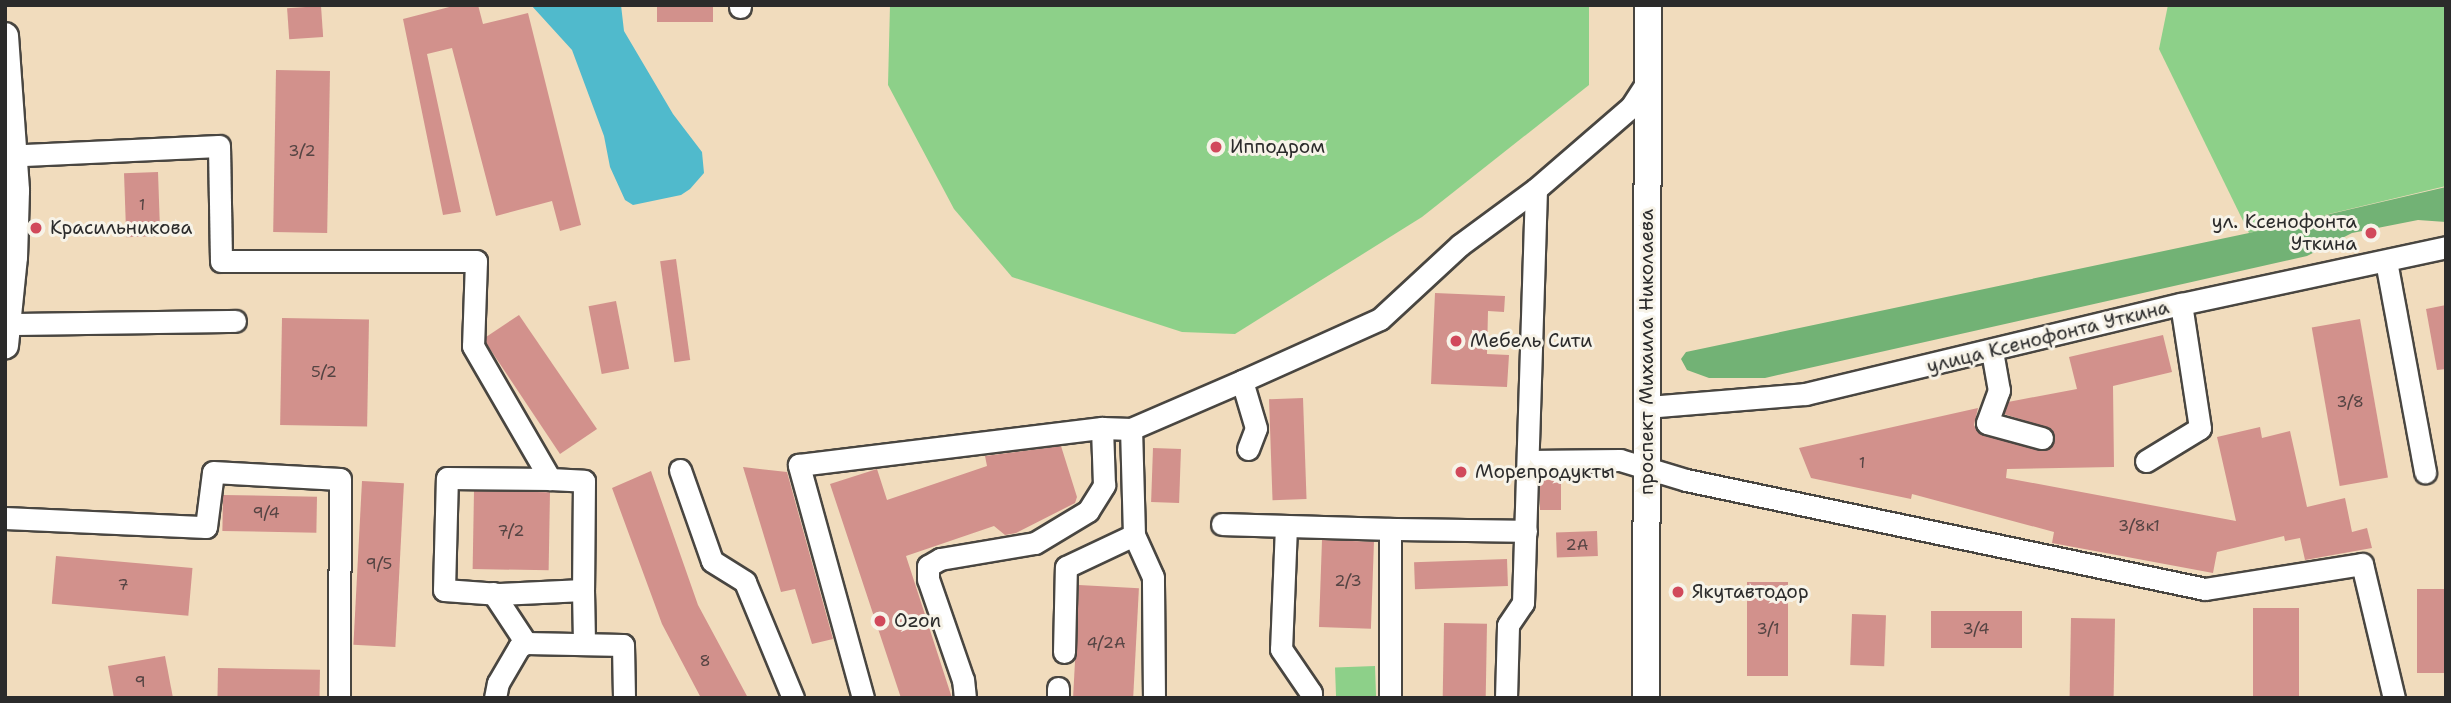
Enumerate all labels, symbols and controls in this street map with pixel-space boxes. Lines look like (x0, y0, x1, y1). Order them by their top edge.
place label: Ипподром (1230, 136, 1325, 158)
marker: Ипподром (1208, 139, 1224, 155)
house number: 3/2 (288, 141, 316, 161)
house number: 1 (139, 195, 145, 215)
street label: проспект Михаила Николаева (1636, 209, 1658, 495)
place label: ул. Ксенофонта Уткина (2212, 211, 2357, 255)
place label: Красильникова (50, 217, 192, 239)
marker: Красильникова (28, 220, 44, 236)
marker: ул. Ксенофонта Уткина (2363, 225, 2379, 241)
street label: улица Ксенофонта Уткина (1924, 296, 2172, 378)
place label: Мебель Сити (1470, 330, 1592, 352)
marker: Мебель Сити (1448, 333, 1464, 349)
house number: 5/2 (311, 362, 337, 382)
house number: 3/8 (2336, 392, 2364, 412)
house number: 1 (1859, 453, 1865, 473)
place label: Морепродукты (1475, 461, 1615, 483)
marker: Морепродукты (1453, 464, 1469, 480)
house number: 9/4 (252, 503, 280, 523)
house number: 3/8к1 (2118, 516, 2160, 536)
house number: 7/2 (497, 521, 525, 541)
house number: 2А (1566, 535, 1588, 555)
house number: 9/5 (366, 554, 392, 574)
house number: 2/3 (1334, 571, 1362, 591)
house number: 7 (117, 575, 129, 595)
place label: Якутавтодор (1692, 581, 1809, 603)
marker: Якутавтодор (1670, 584, 1686, 600)
place label: Ozon (894, 610, 941, 632)
marker: Ozon (872, 613, 888, 629)
house number: 3/1 (1756, 619, 1780, 639)
house number: 3/4 (1962, 619, 1990, 639)
house number: 4/2А (1086, 633, 1126, 653)
house number: 8 (699, 651, 711, 671)
house number: 9 (134, 672, 146, 692)

